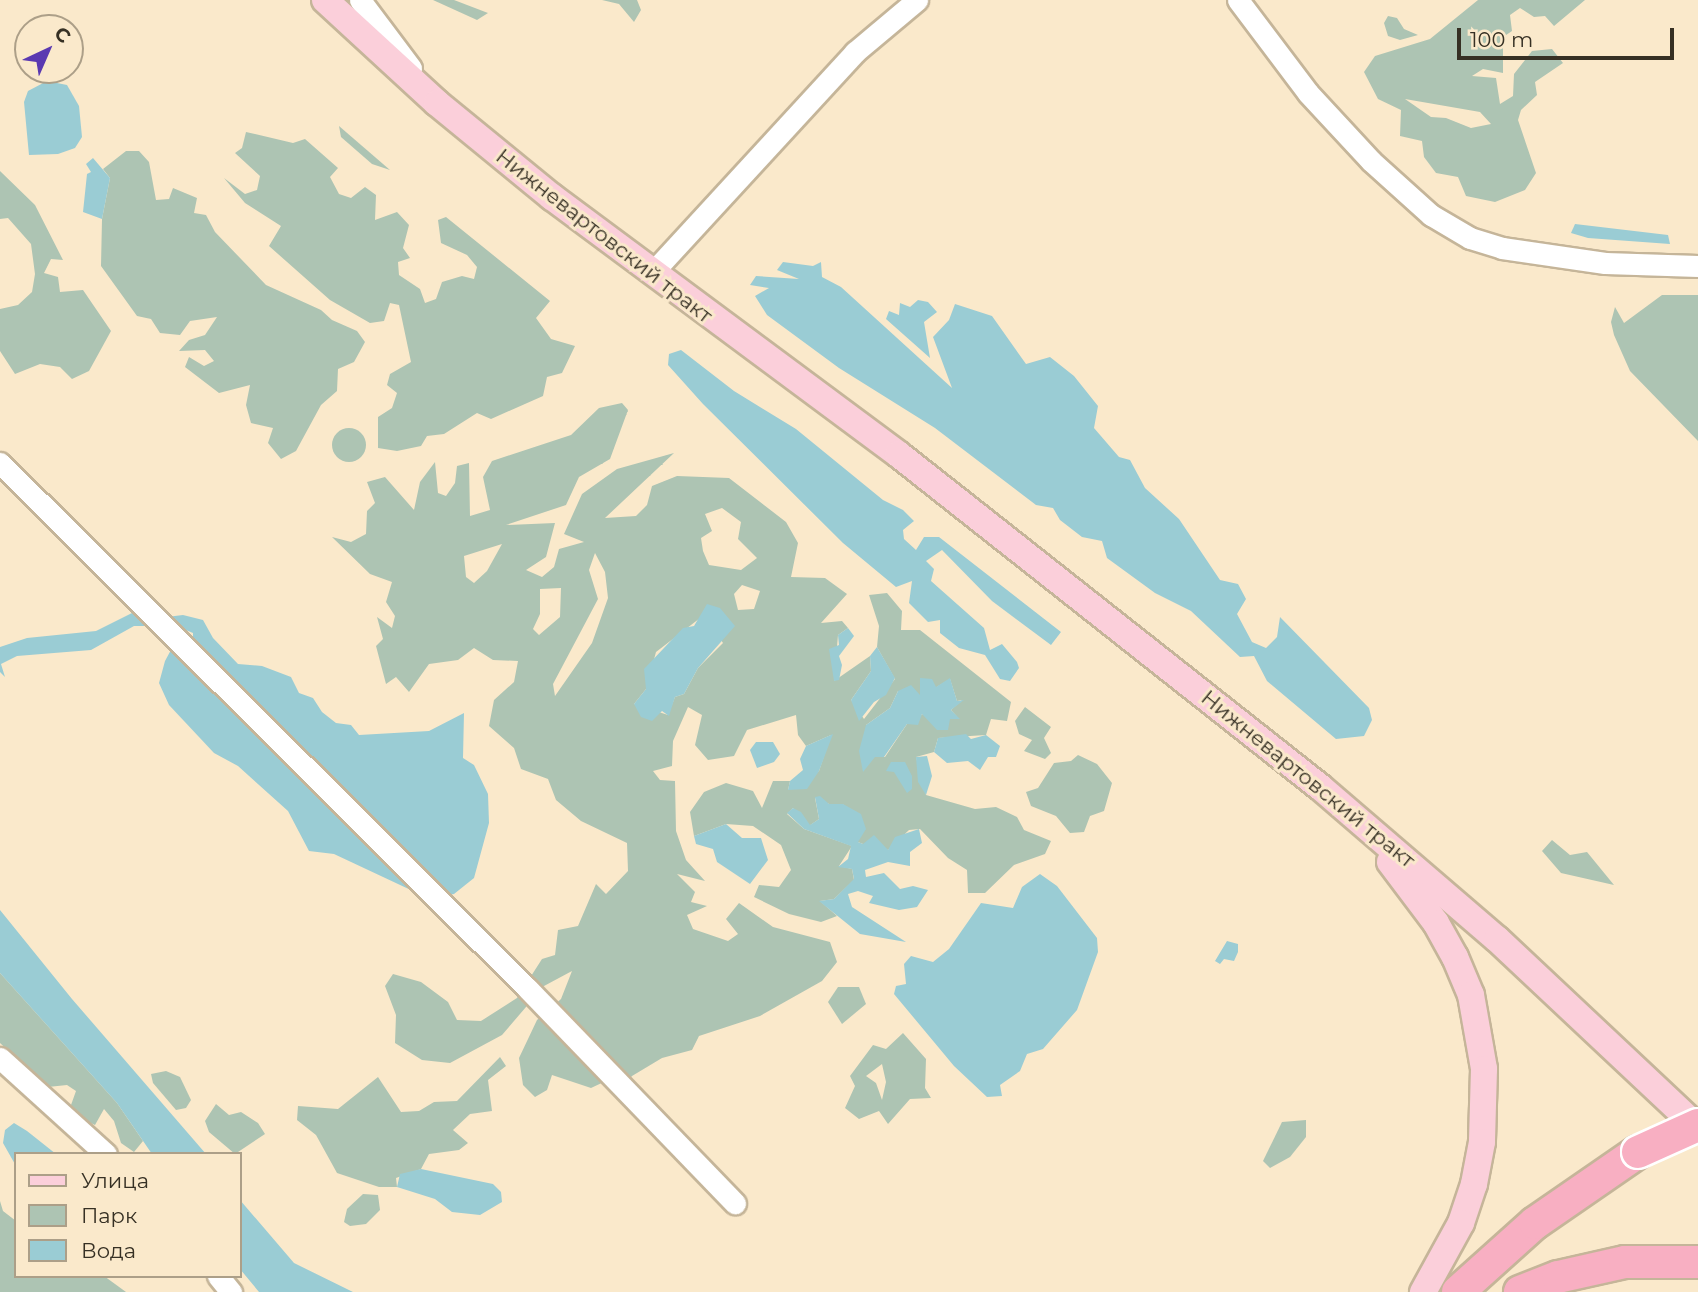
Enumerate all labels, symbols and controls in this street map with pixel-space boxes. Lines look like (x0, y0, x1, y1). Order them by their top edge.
north arrow (14, 14, 84, 84)
scale bar (1460, 14, 1677, 58)
text: С (50, 22, 75, 48)
text: 100 m (1470, 27, 1533, 52)
street label: Нижневартовский тракт (491, 144, 717, 328)
street label: Нижневартовский тракт (1196, 685, 1420, 873)
legend (14, 1152, 242, 1278)
text: Улица (81, 1168, 149, 1193)
text: Парк (81, 1203, 137, 1228)
text: Вода (81, 1238, 136, 1263)

